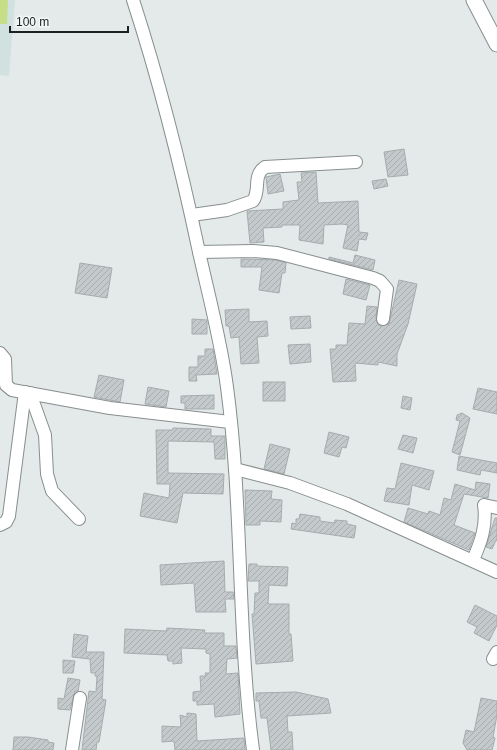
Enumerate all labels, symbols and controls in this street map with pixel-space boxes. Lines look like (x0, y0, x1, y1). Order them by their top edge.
scale bar (10, 8, 128, 34)
text: 100 m (16, 15, 49, 29)

